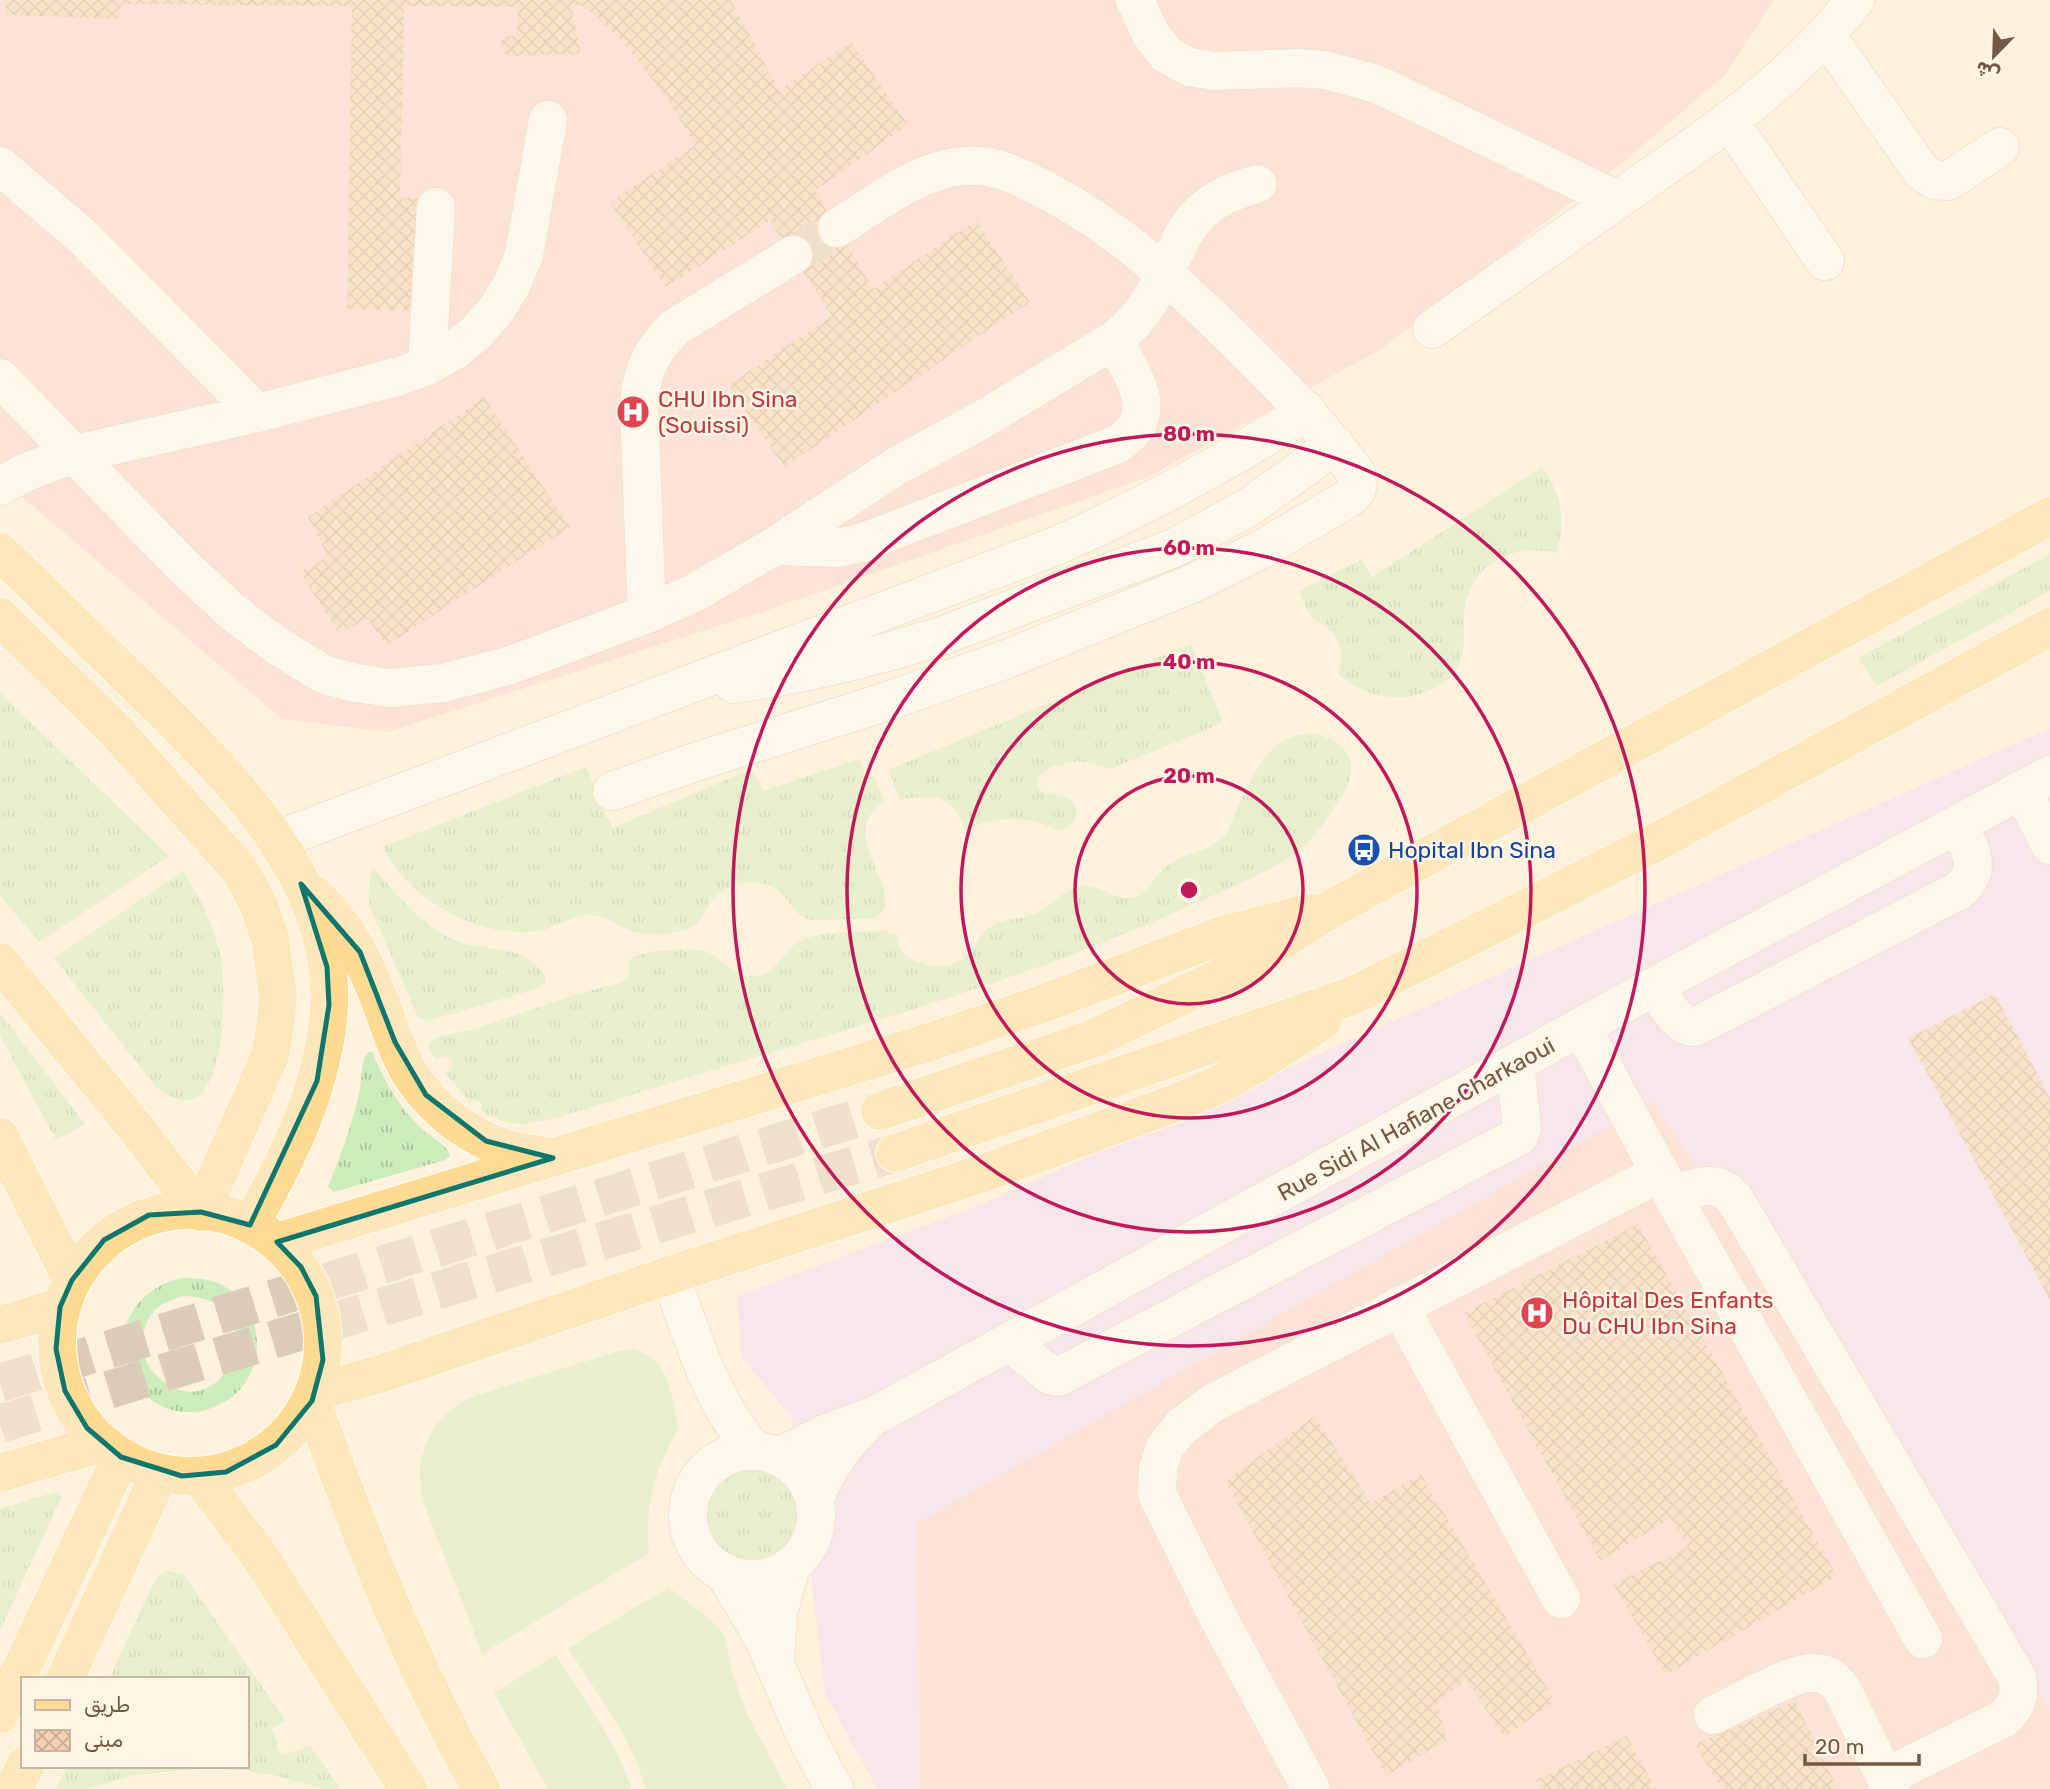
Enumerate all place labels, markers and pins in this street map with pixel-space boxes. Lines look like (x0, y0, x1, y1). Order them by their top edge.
place label: CHU Ibn Sina (Souissi) (658, 385, 798, 439)
hospital icon: CHU Ibn Sina (Souissi) (614, 393, 652, 431)
bus stop icon: Hopital Ibn Sina (1345, 831, 1383, 869)
place label: Hopital Ibn Sina (1388, 836, 1556, 864)
centre of rings (1177, 878, 1201, 902)
place label: Hôpital Des Enfants Du CHU Ibn Sina (1562, 1286, 1773, 1340)
hospital icon: Hôpital Des Enfants Du CHU Ibn Sina (1518, 1294, 1556, 1332)

